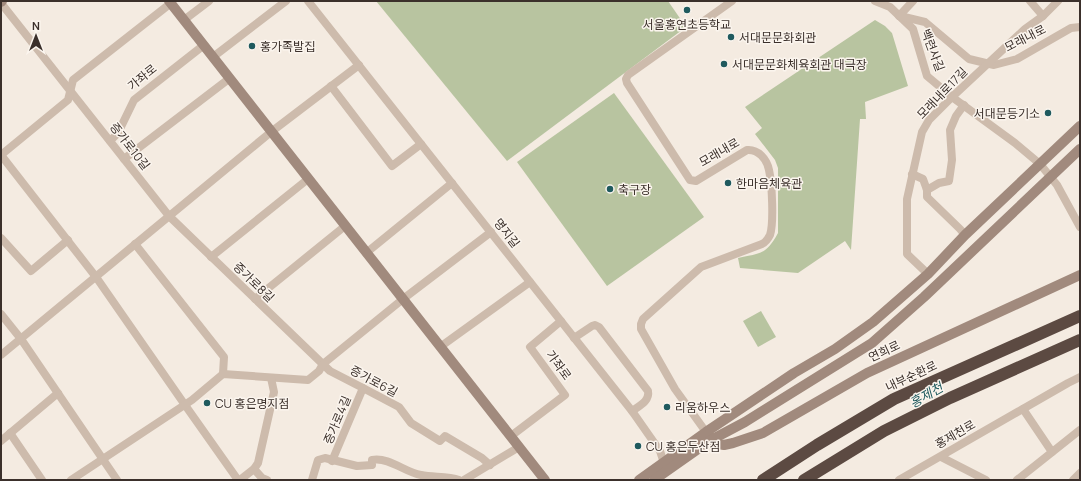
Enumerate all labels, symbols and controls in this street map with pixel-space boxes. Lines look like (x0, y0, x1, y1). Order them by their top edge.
marker: 서울홍연초등학교 (682, 5, 692, 15)
north arrow (16, 16, 56, 56)
place label: 서울홍연초등학교 (643, 16, 731, 33)
text: N (32, 18, 40, 33)
street label: 모래내로 (1001, 20, 1049, 56)
street label: 백련사길 (917, 26, 949, 74)
place label: 서대문문화회관 (739, 29, 816, 46)
marker: 서대문문화회관 (726, 32, 736, 42)
place label: 홍가족발집 (260, 38, 315, 55)
marker: 홍가족발집 (247, 41, 257, 51)
place label: 서대문문화체육회관 대극장 (732, 56, 867, 73)
marker: 서대문문화체육회관 대극장 (719, 59, 729, 69)
street label: 가좌로 (124, 60, 160, 94)
street label: 모래내로17길 (913, 63, 971, 123)
place label: 서대문등기소 (974, 105, 1040, 122)
marker: 서대문등기소 (1043, 108, 1053, 118)
street label: 증가로10길 (106, 119, 154, 173)
street label: 모래내로 (696, 134, 742, 170)
place label: 한마음체육관 (736, 175, 802, 192)
marker: 한마음체육관 (723, 178, 733, 188)
place label: 축구장 (618, 181, 651, 198)
marker: 축구장 (605, 184, 615, 194)
street label: 명지길 (490, 215, 524, 251)
street label: 증가로8길 (230, 258, 278, 306)
street label: 연희로 (865, 336, 903, 366)
street label: 가좌로 (542, 347, 576, 383)
street label: 내부순환로 (882, 357, 940, 395)
street label: 증가로6길 (347, 361, 401, 401)
water label: 홍제천 (906, 378, 947, 412)
street label: 증가로4길 (319, 393, 355, 447)
place label: CU 홍은명지점 (215, 395, 290, 412)
marker: CU 홍은명지점 (202, 398, 212, 408)
place label: 리움하우스 (675, 399, 730, 416)
marker: 리움하우스 (662, 402, 672, 412)
street label: 홍제천로 (932, 416, 978, 452)
place label: CU 홍은두산점 (646, 438, 721, 455)
marker: CU 홍은두산점 (633, 441, 643, 451)

